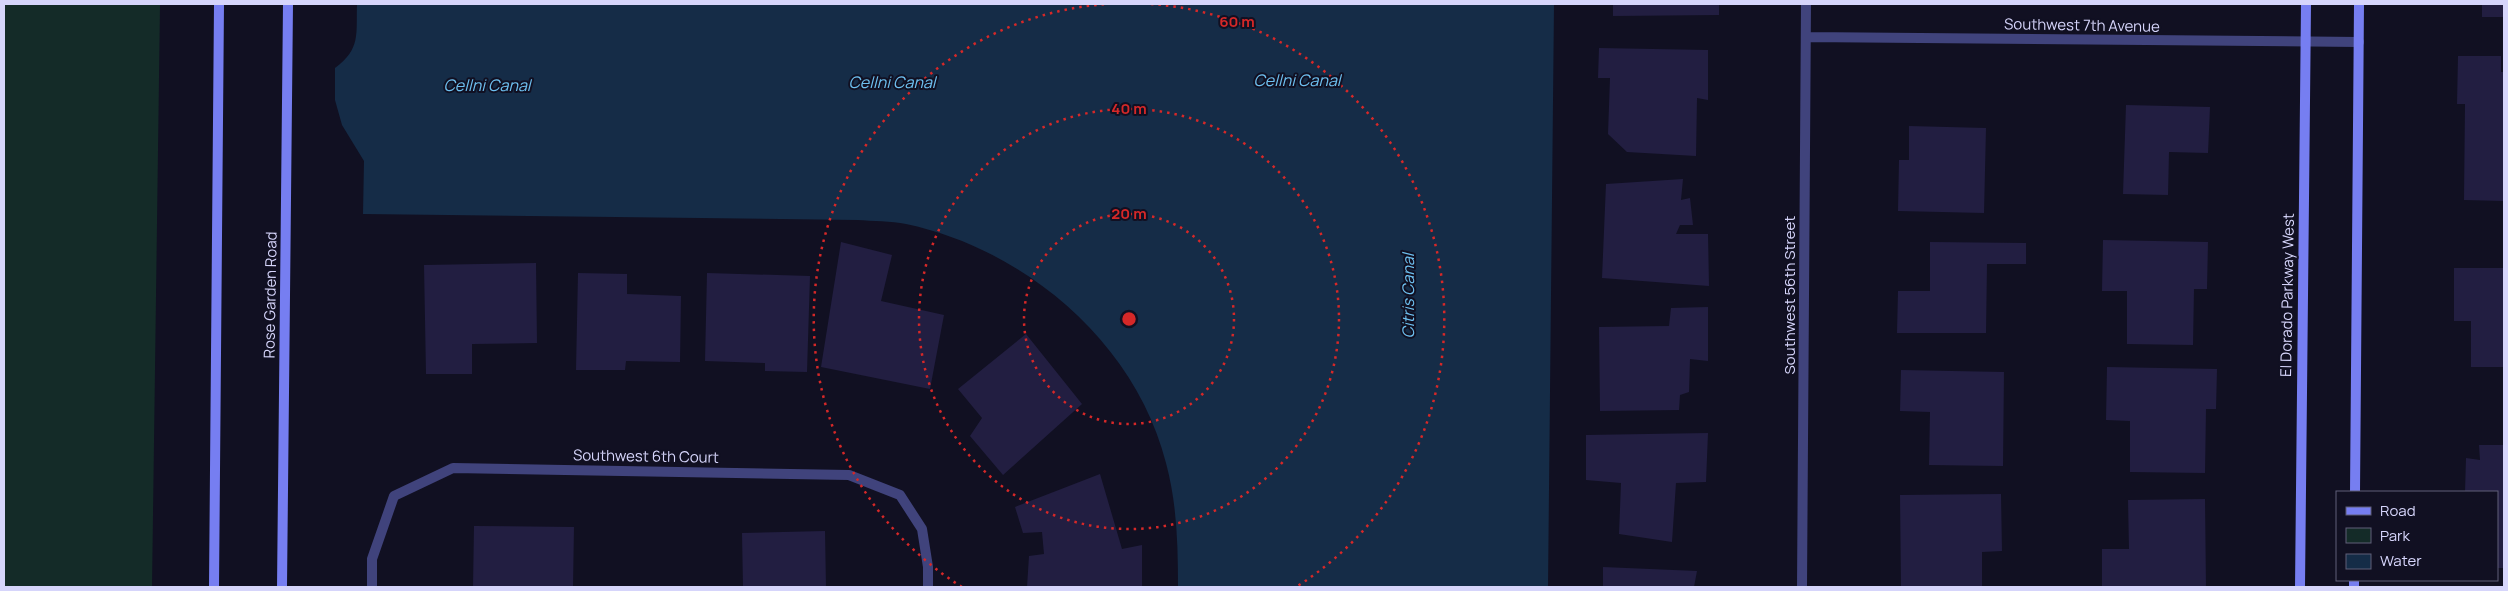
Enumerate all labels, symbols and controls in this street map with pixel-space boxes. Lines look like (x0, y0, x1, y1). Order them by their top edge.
text: 60 m (1219, 11, 1255, 32)
street label: Southwest 7th Avenue (2004, 13, 2160, 37)
water label: Cellni Canal (1253, 69, 1343, 91)
water label: Cellni Canal (848, 71, 938, 93)
water label: Cellni Canal (443, 74, 533, 96)
text: 40 m (1111, 98, 1147, 119)
text: 20 m (1111, 203, 1147, 224)
street label: El Dorado Parkway West (2275, 213, 2299, 377)
street label: Southwest 56th Street (1779, 216, 1800, 374)
street label: Rose Garden Road (258, 231, 282, 359)
water label: Citris Canal (1397, 251, 1419, 339)
centre of rings (1120, 310, 1138, 328)
street label: Southwest 6th Court (573, 444, 719, 468)
legend (2336, 491, 2498, 581)
text: Road (2380, 500, 2416, 521)
text: Park (2380, 525, 2410, 546)
text: Water (2380, 550, 2422, 571)

